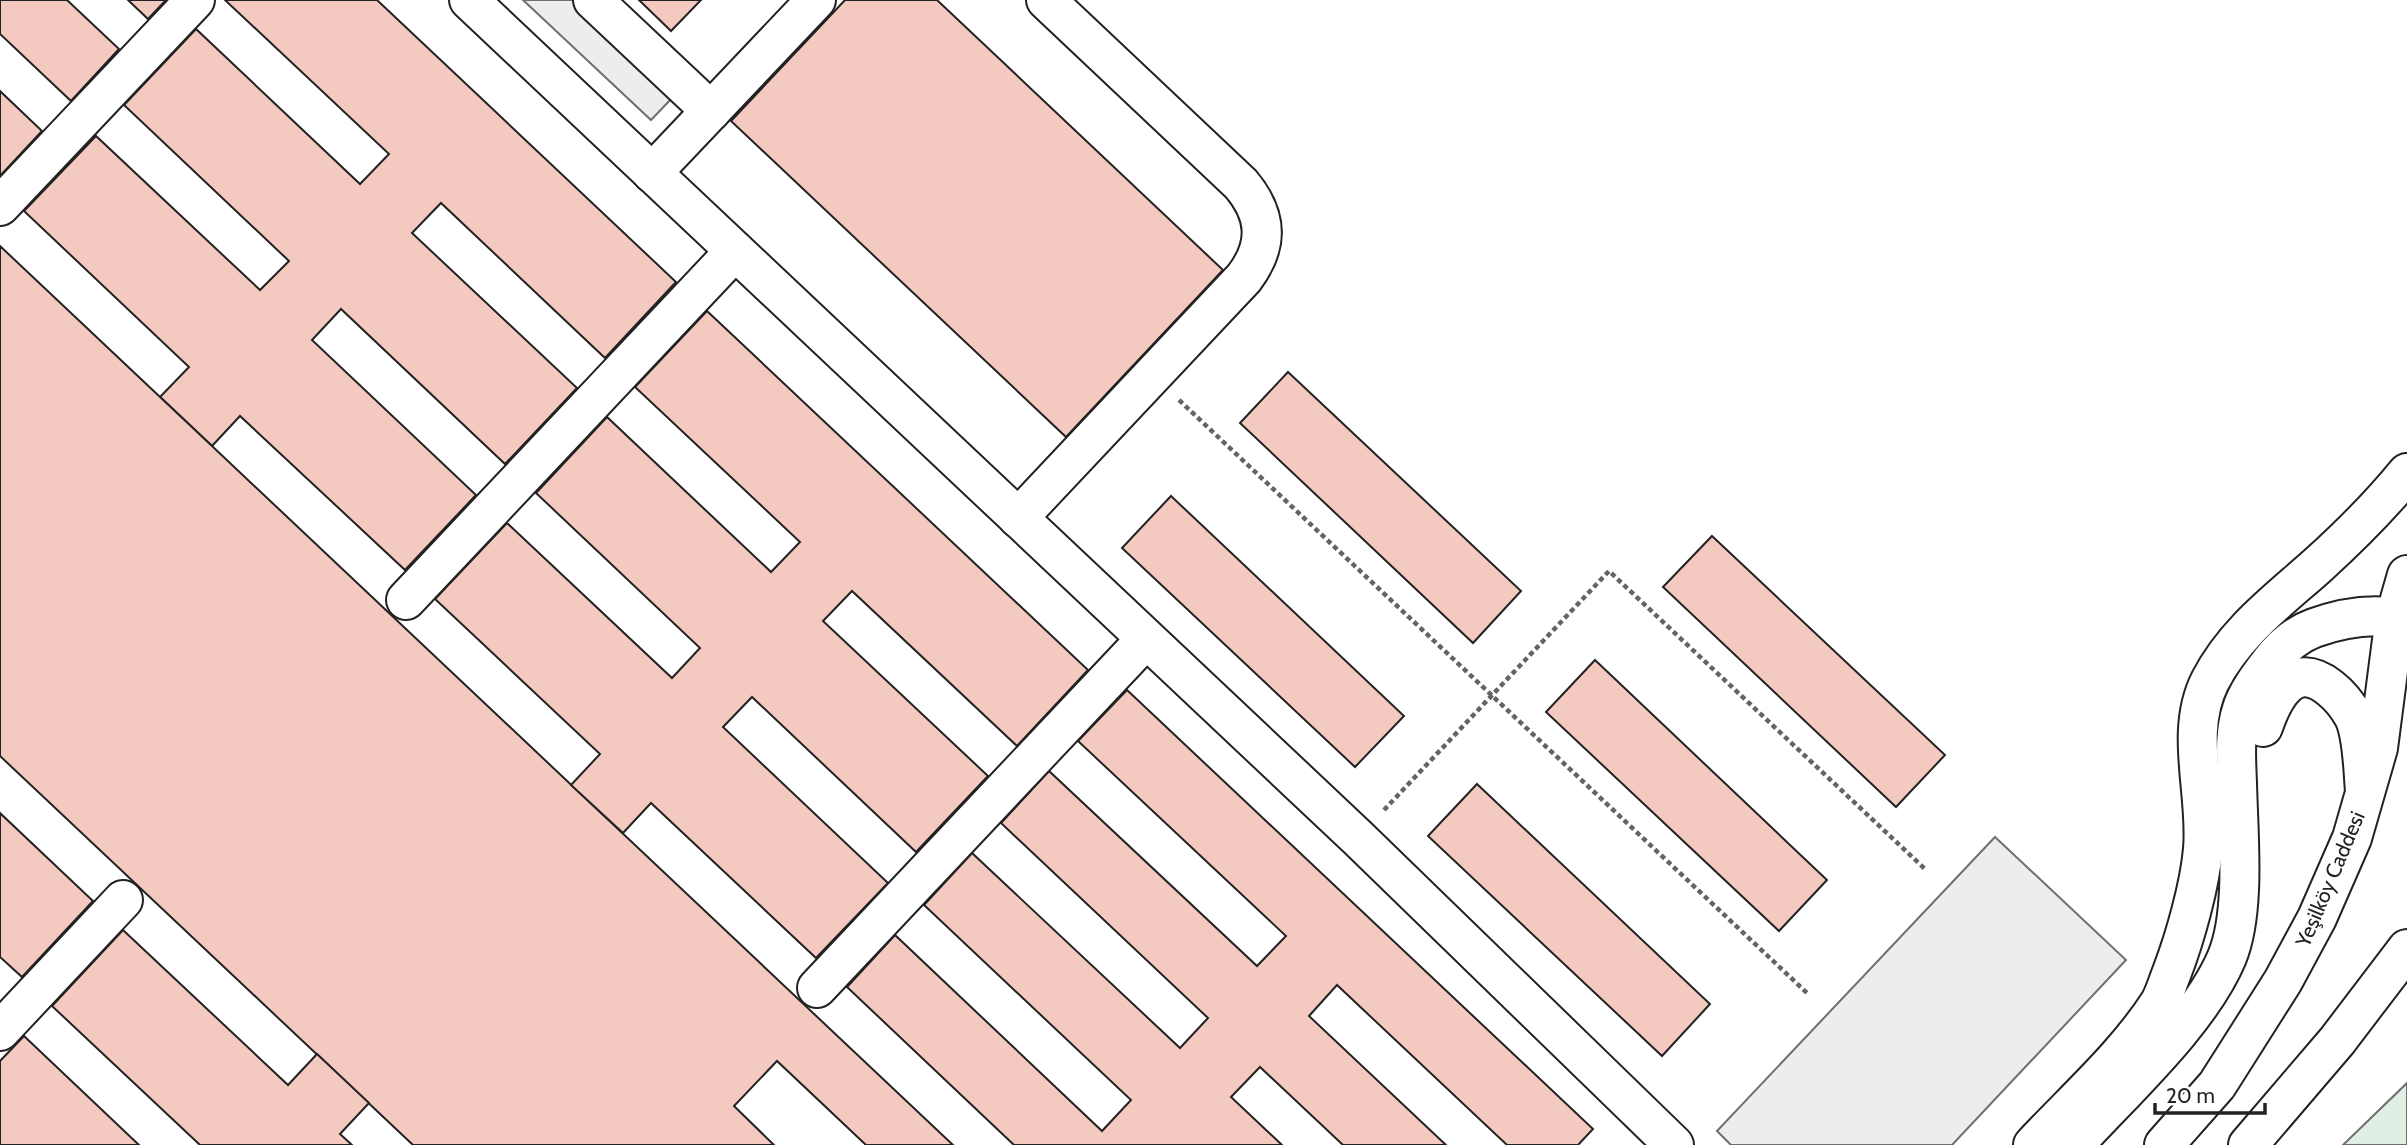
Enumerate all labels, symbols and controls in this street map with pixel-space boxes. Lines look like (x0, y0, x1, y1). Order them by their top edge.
street label: Yeşilköy Caddesi (2290, 807, 2370, 951)
scale bar (2155, 1072, 2265, 1116)
text: 20 m (2166, 1083, 2215, 1108)

